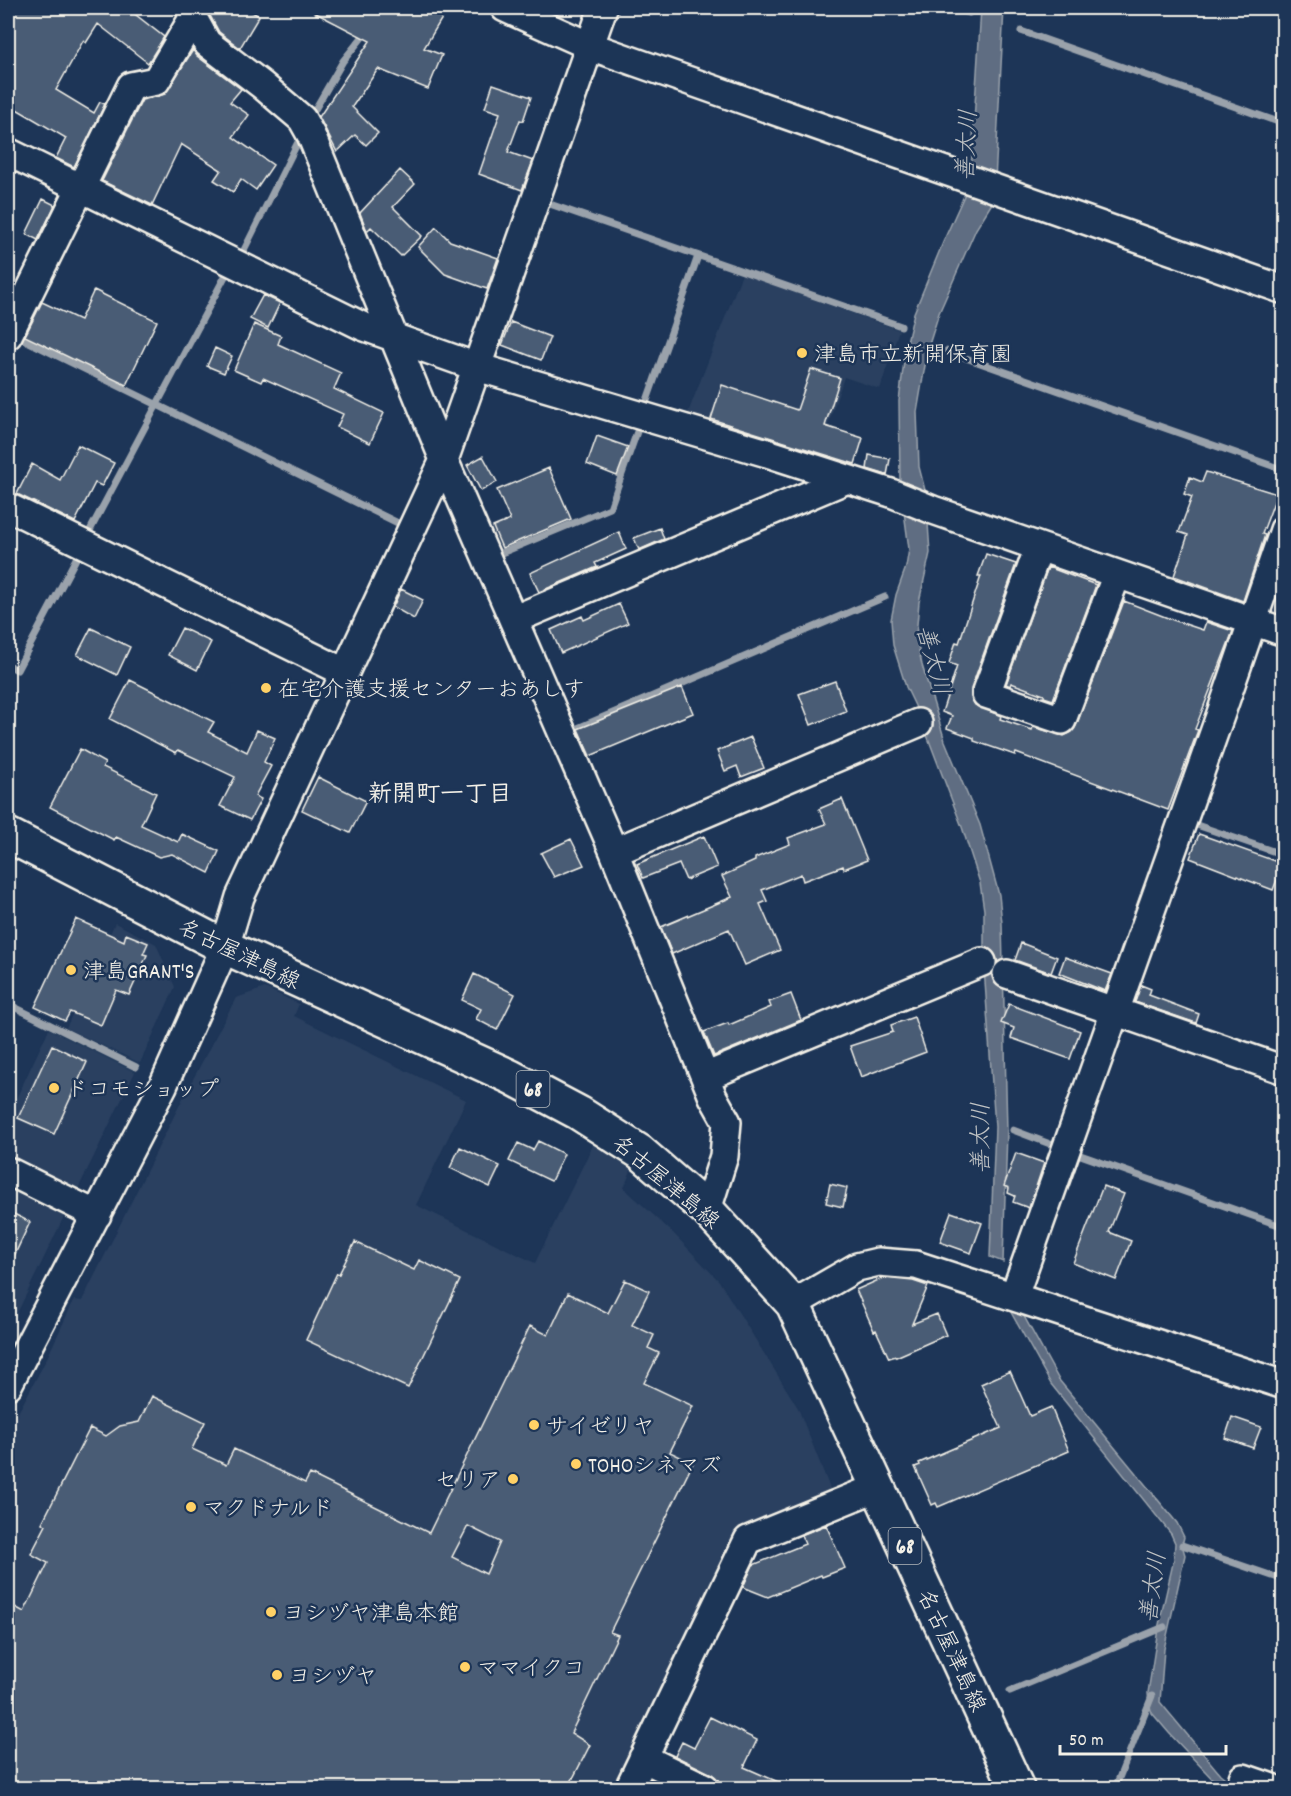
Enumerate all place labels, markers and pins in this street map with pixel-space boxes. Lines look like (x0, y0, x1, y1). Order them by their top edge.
place label: 津島市立新開保育園 (814, 341, 1012, 372)
marker: 津島市立新開保育園 (795, 346, 809, 360)
place label: 在宅介護支援センターおあしす (278, 676, 585, 707)
marker: 在宅介護支援センターおあしす (259, 681, 273, 695)
place label: 津島GRANT'S (83, 958, 195, 989)
marker: 津島GRANT'S (64, 963, 78, 977)
place label: ドコモショップ (66, 1076, 219, 1107)
marker: ドコモショップ (47, 1081, 61, 1095)
place label: サイゼリヤ (546, 1413, 655, 1444)
marker: サイゼリヤ (527, 1418, 541, 1432)
place label: TOHOシネマズ (588, 1452, 721, 1483)
marker: TOHOシネマズ (569, 1457, 583, 1471)
place label: セリア (435, 1467, 501, 1498)
marker: セリア (506, 1472, 520, 1486)
place label: マクドナルド (203, 1495, 333, 1526)
marker: マクドナルド (184, 1500, 198, 1514)
place label: ヨシヅヤ津島本館 (283, 1600, 459, 1631)
marker: ヨシヅヤ津島本館 (264, 1605, 278, 1619)
place label: ママイクコ (477, 1655, 585, 1686)
marker: ママイクコ (458, 1660, 472, 1674)
place label: ヨシヅヤ (289, 1663, 377, 1694)
marker: ヨシヅヤ (270, 1668, 284, 1682)

